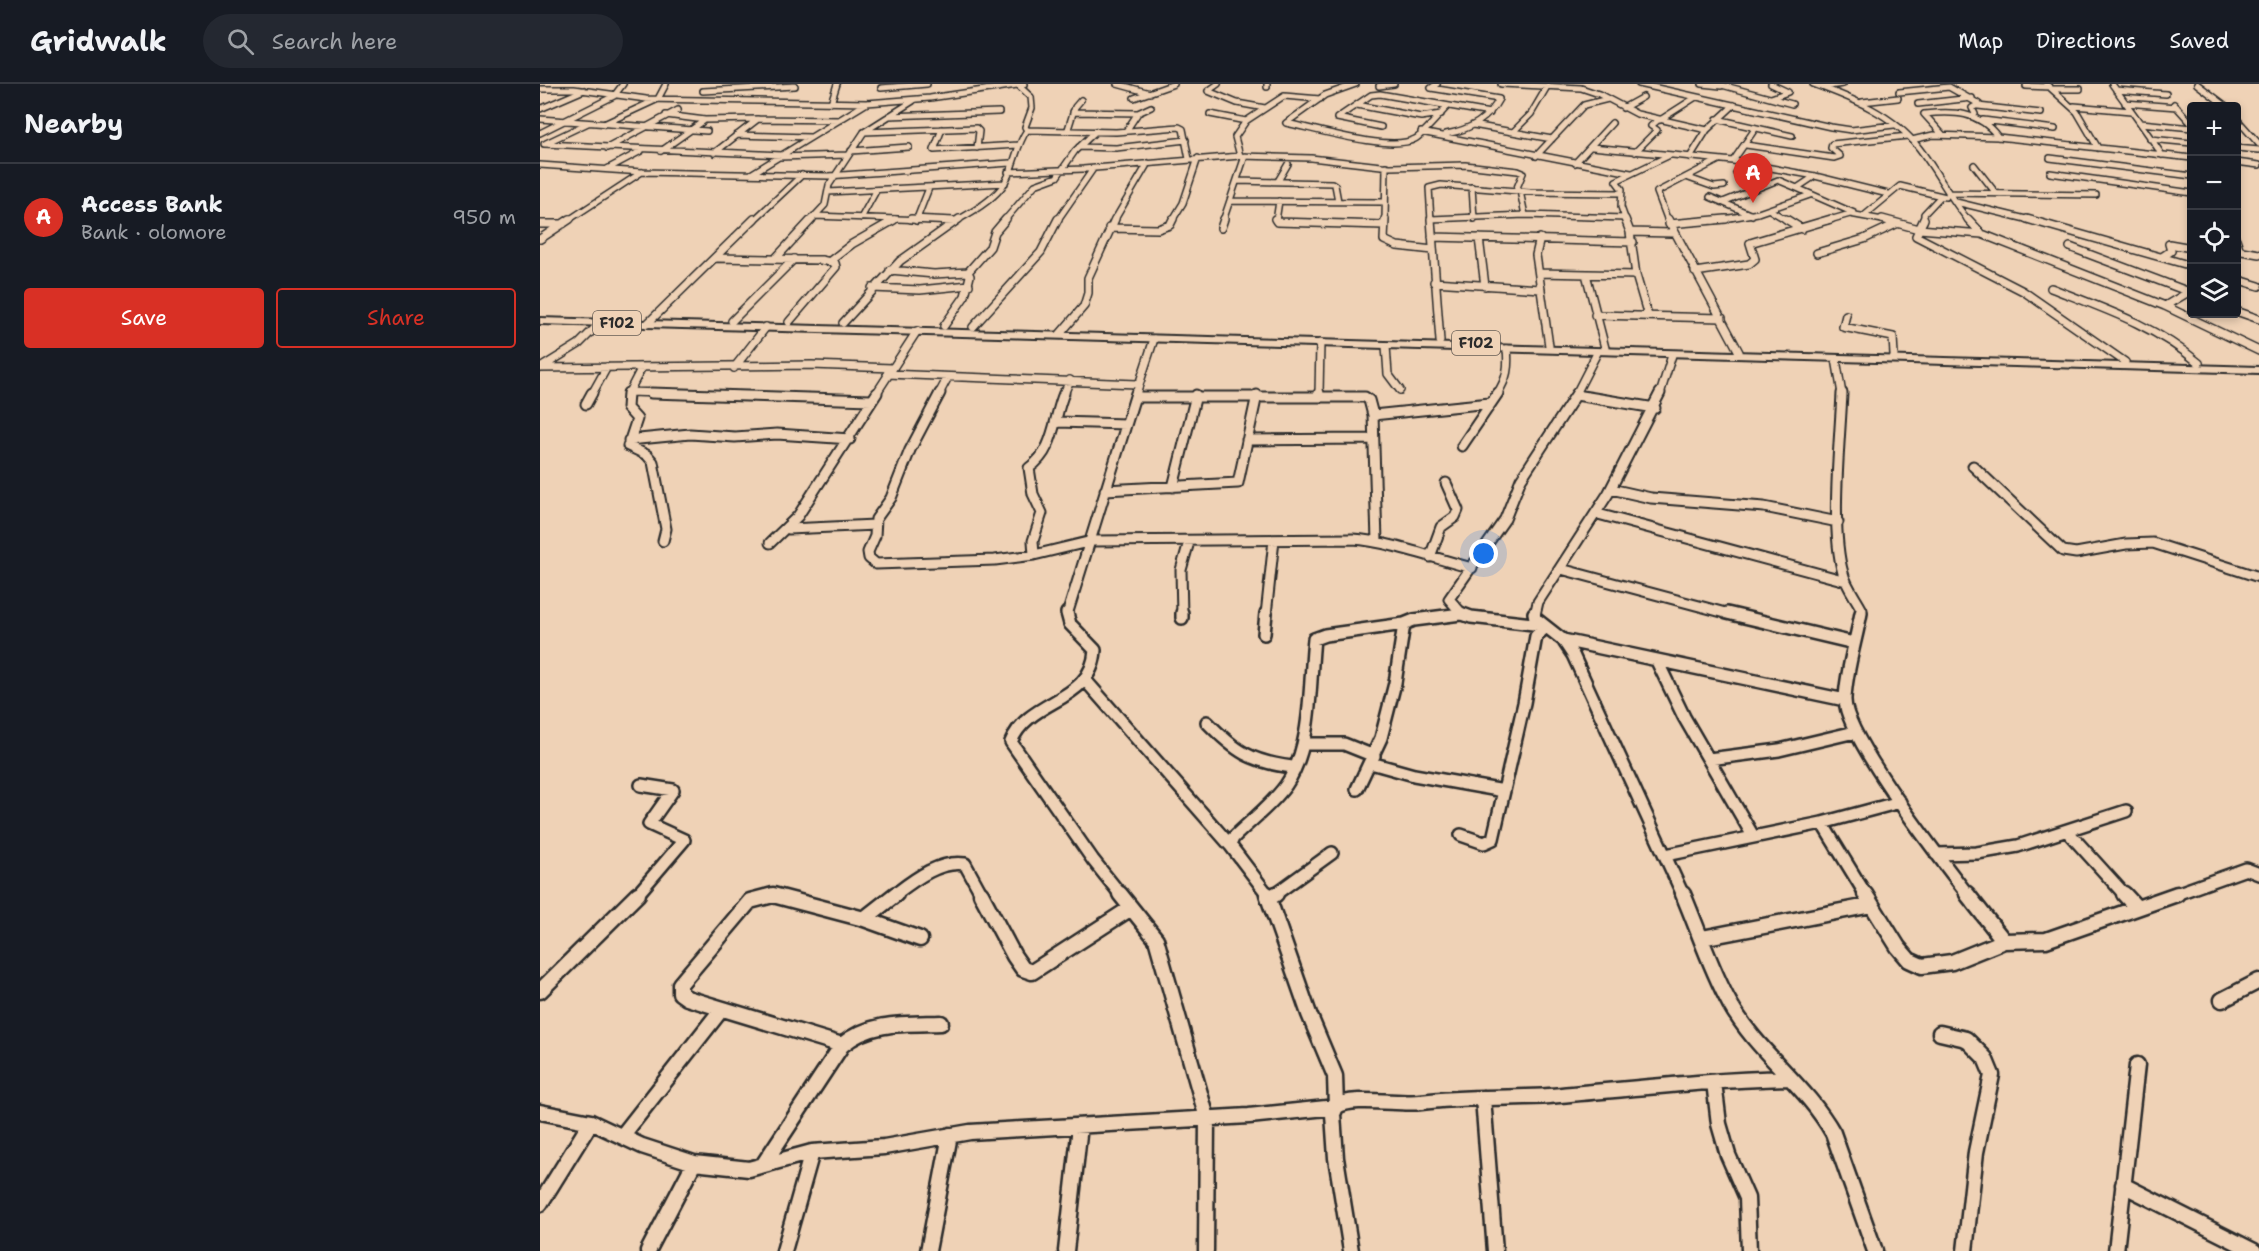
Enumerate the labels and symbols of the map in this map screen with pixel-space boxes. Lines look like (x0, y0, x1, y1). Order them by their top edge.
pin: A (1734, 154, 1772, 203)
road number: F102 (593, 311, 641, 335)
road number: F102 (1452, 331, 1500, 355)
your location (1469, 539, 1498, 568)

